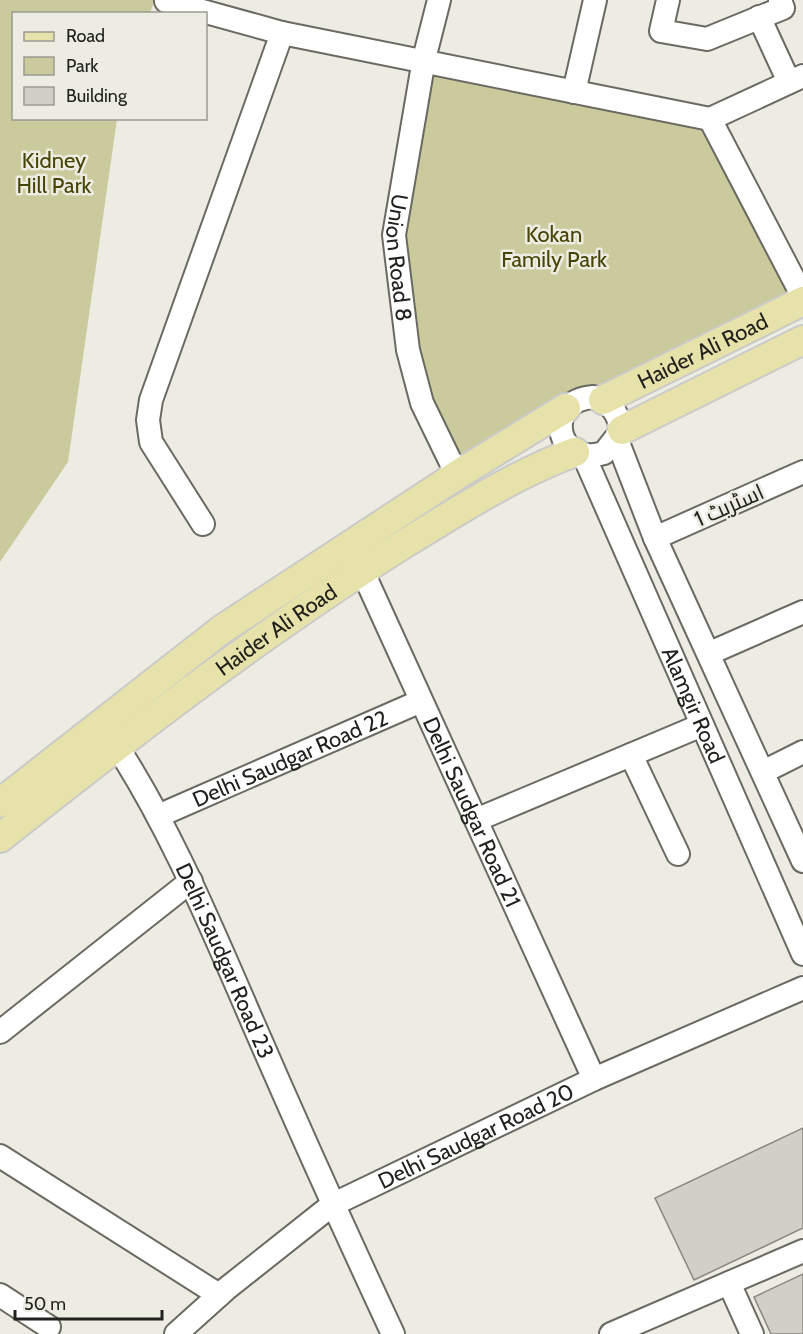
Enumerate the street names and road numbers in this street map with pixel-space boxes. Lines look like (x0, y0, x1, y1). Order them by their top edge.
street label: Union Road 8 (380, 192, 417, 323)
street label: Haider Ali Road (633, 308, 772, 395)
street label: اسٹریٹ 1 (690, 478, 768, 533)
street label: Haider Ali Road (210, 578, 342, 682)
street label: Alamgir Road (656, 643, 730, 767)
street label: Delhi Saudgar Road 22 (188, 704, 392, 813)
street label: Delhi Saudgar Road 21 (417, 713, 527, 911)
street label: Delhi Saudgar Road 23 (170, 859, 280, 1062)
street label: Delhi Saudgar Road 20 (374, 1078, 578, 1195)

